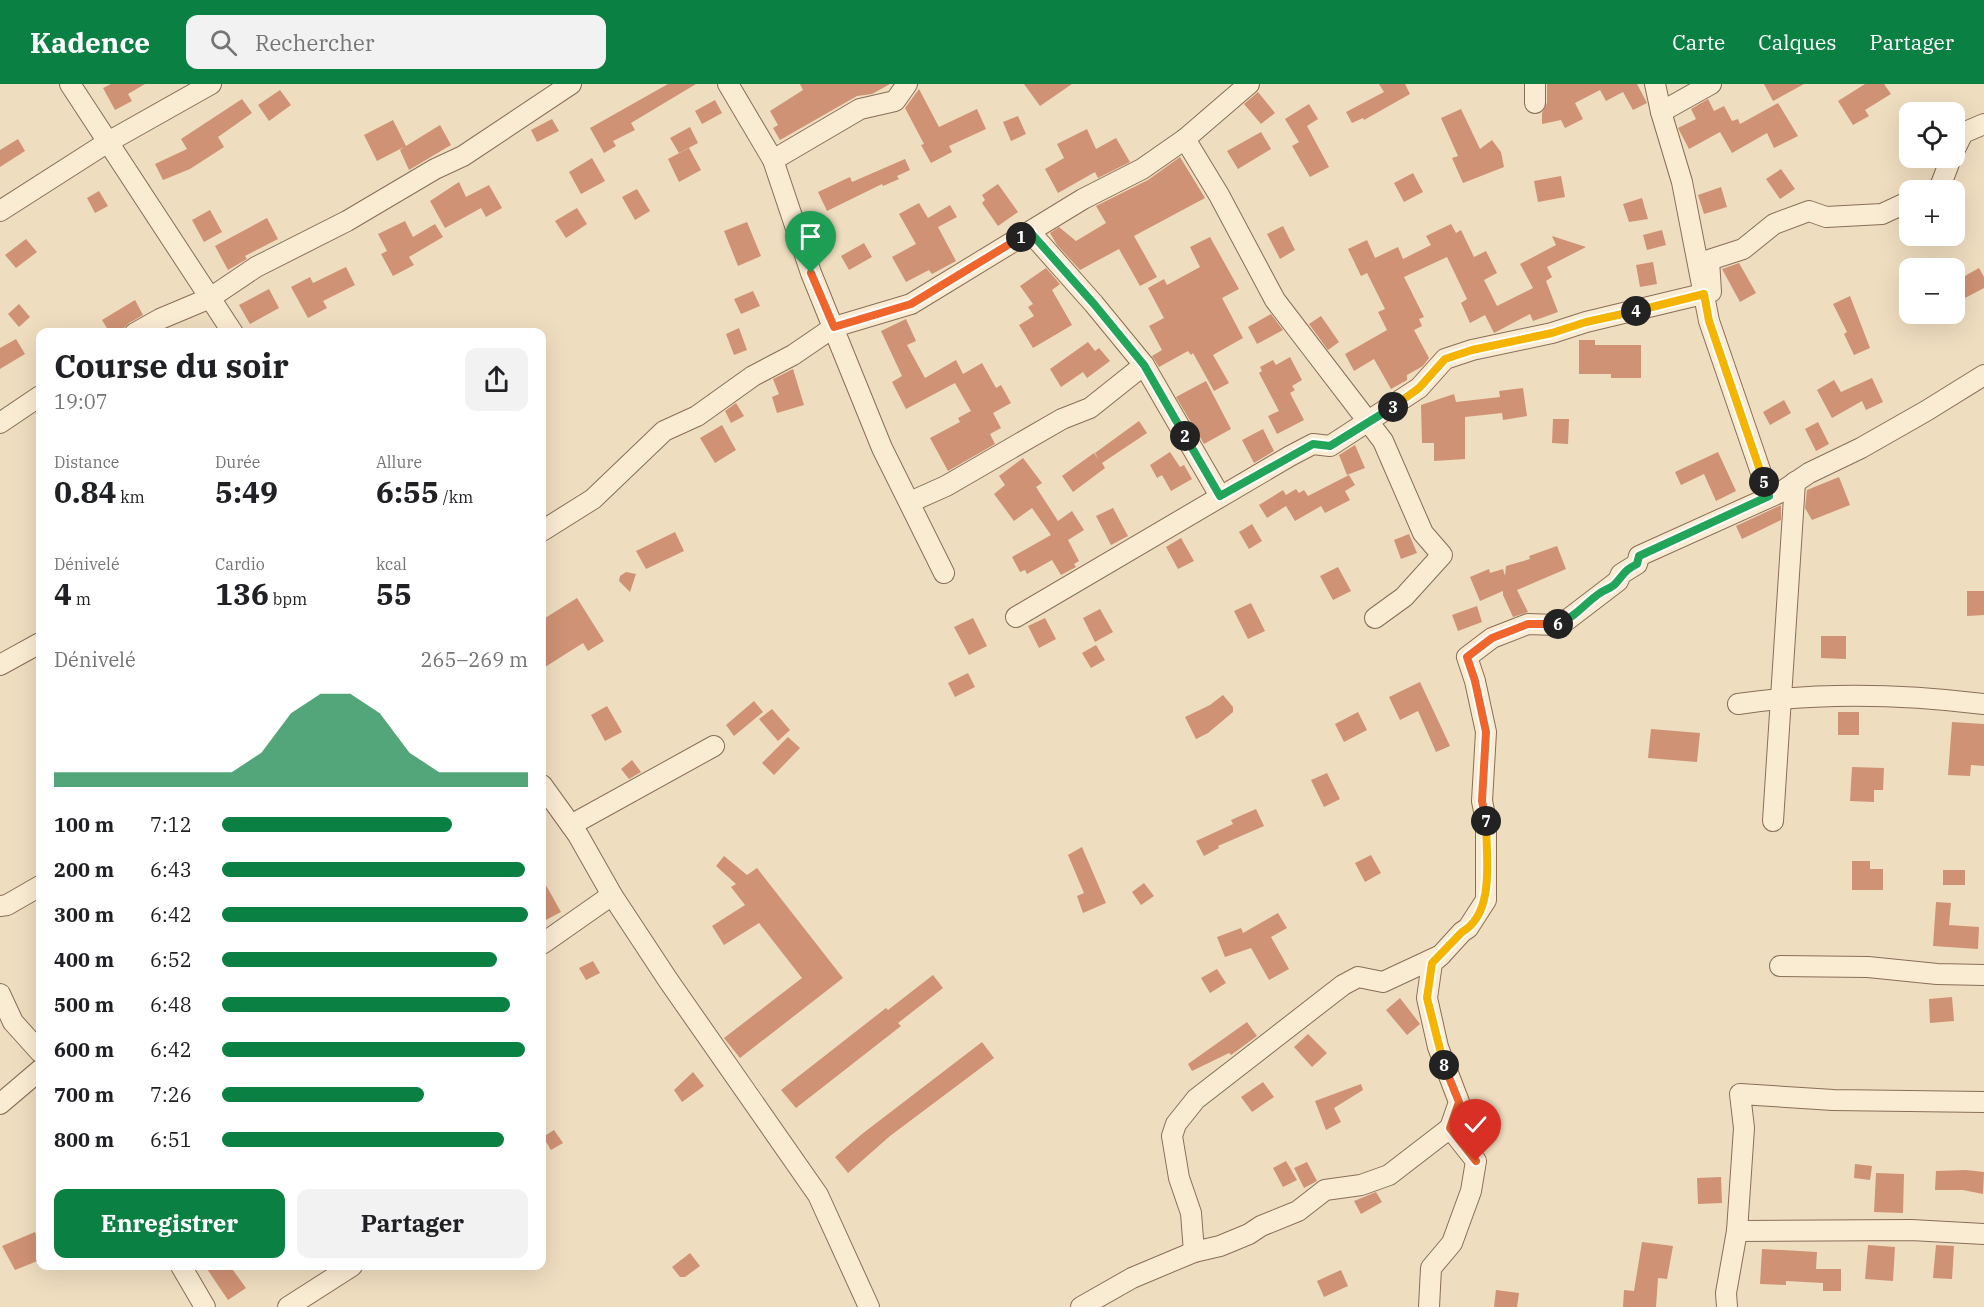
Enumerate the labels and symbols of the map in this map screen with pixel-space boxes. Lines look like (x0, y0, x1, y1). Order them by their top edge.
pin (785, 211, 836, 273)
pin: 1 (1006, 222, 1036, 252)
pin: 4 (1621, 296, 1651, 326)
pin: 3 (1378, 392, 1408, 422)
pin: 2 (1170, 421, 1200, 451)
pin: 5 (1749, 467, 1779, 497)
pin: 6 (1543, 609, 1573, 639)
pin: 7 (1471, 806, 1501, 836)
pin: 8 (1429, 1050, 1459, 1080)
pin (1450, 1099, 1501, 1161)

